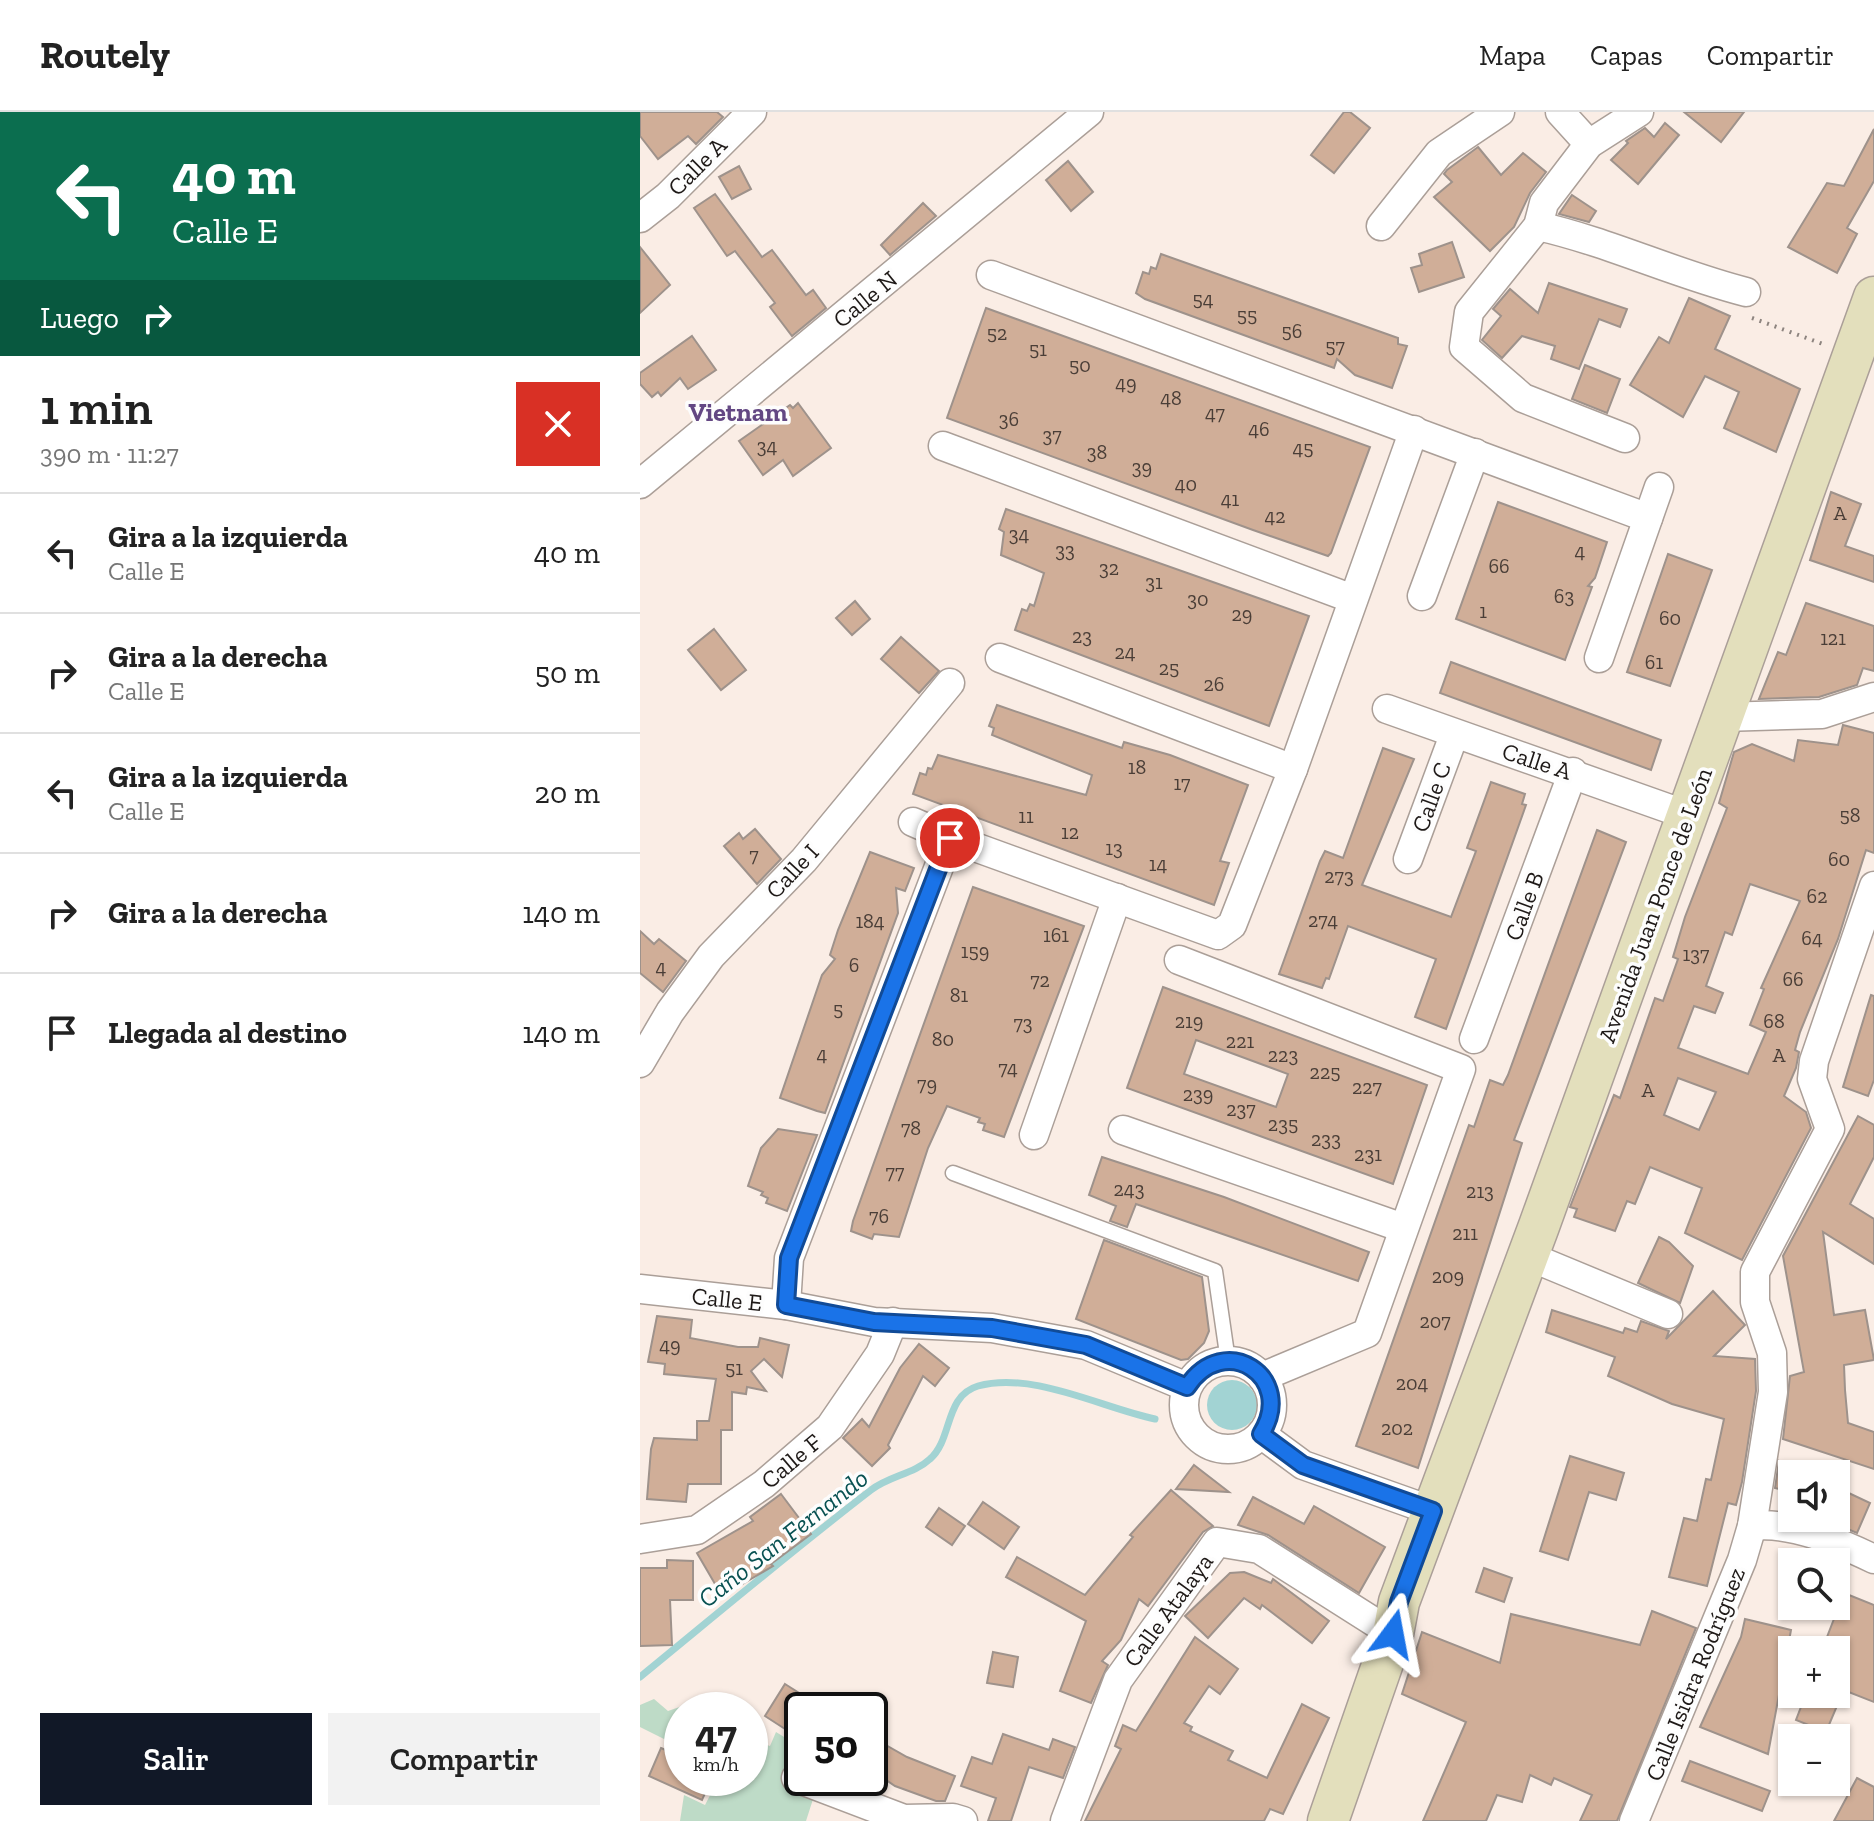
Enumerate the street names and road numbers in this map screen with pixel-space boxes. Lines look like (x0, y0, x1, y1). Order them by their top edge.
street label: Calle A (661, 130, 733, 202)
street label: Calle N (827, 264, 903, 334)
street label: Calle A (1499, 736, 1576, 786)
street label: Calle C (1405, 758, 1457, 836)
street label: Avenida Juan Ponce de León (1592, 764, 1718, 1046)
street label: Calle I (759, 838, 825, 904)
street label: Calle B (1498, 868, 1550, 944)
street label: Calle E (690, 1281, 764, 1317)
street label: Calle F (755, 1427, 827, 1495)
street label: Calle Atalaya (1117, 1547, 1219, 1672)
street label: Calle Isidra Rodríguez (1639, 1563, 1751, 1785)

